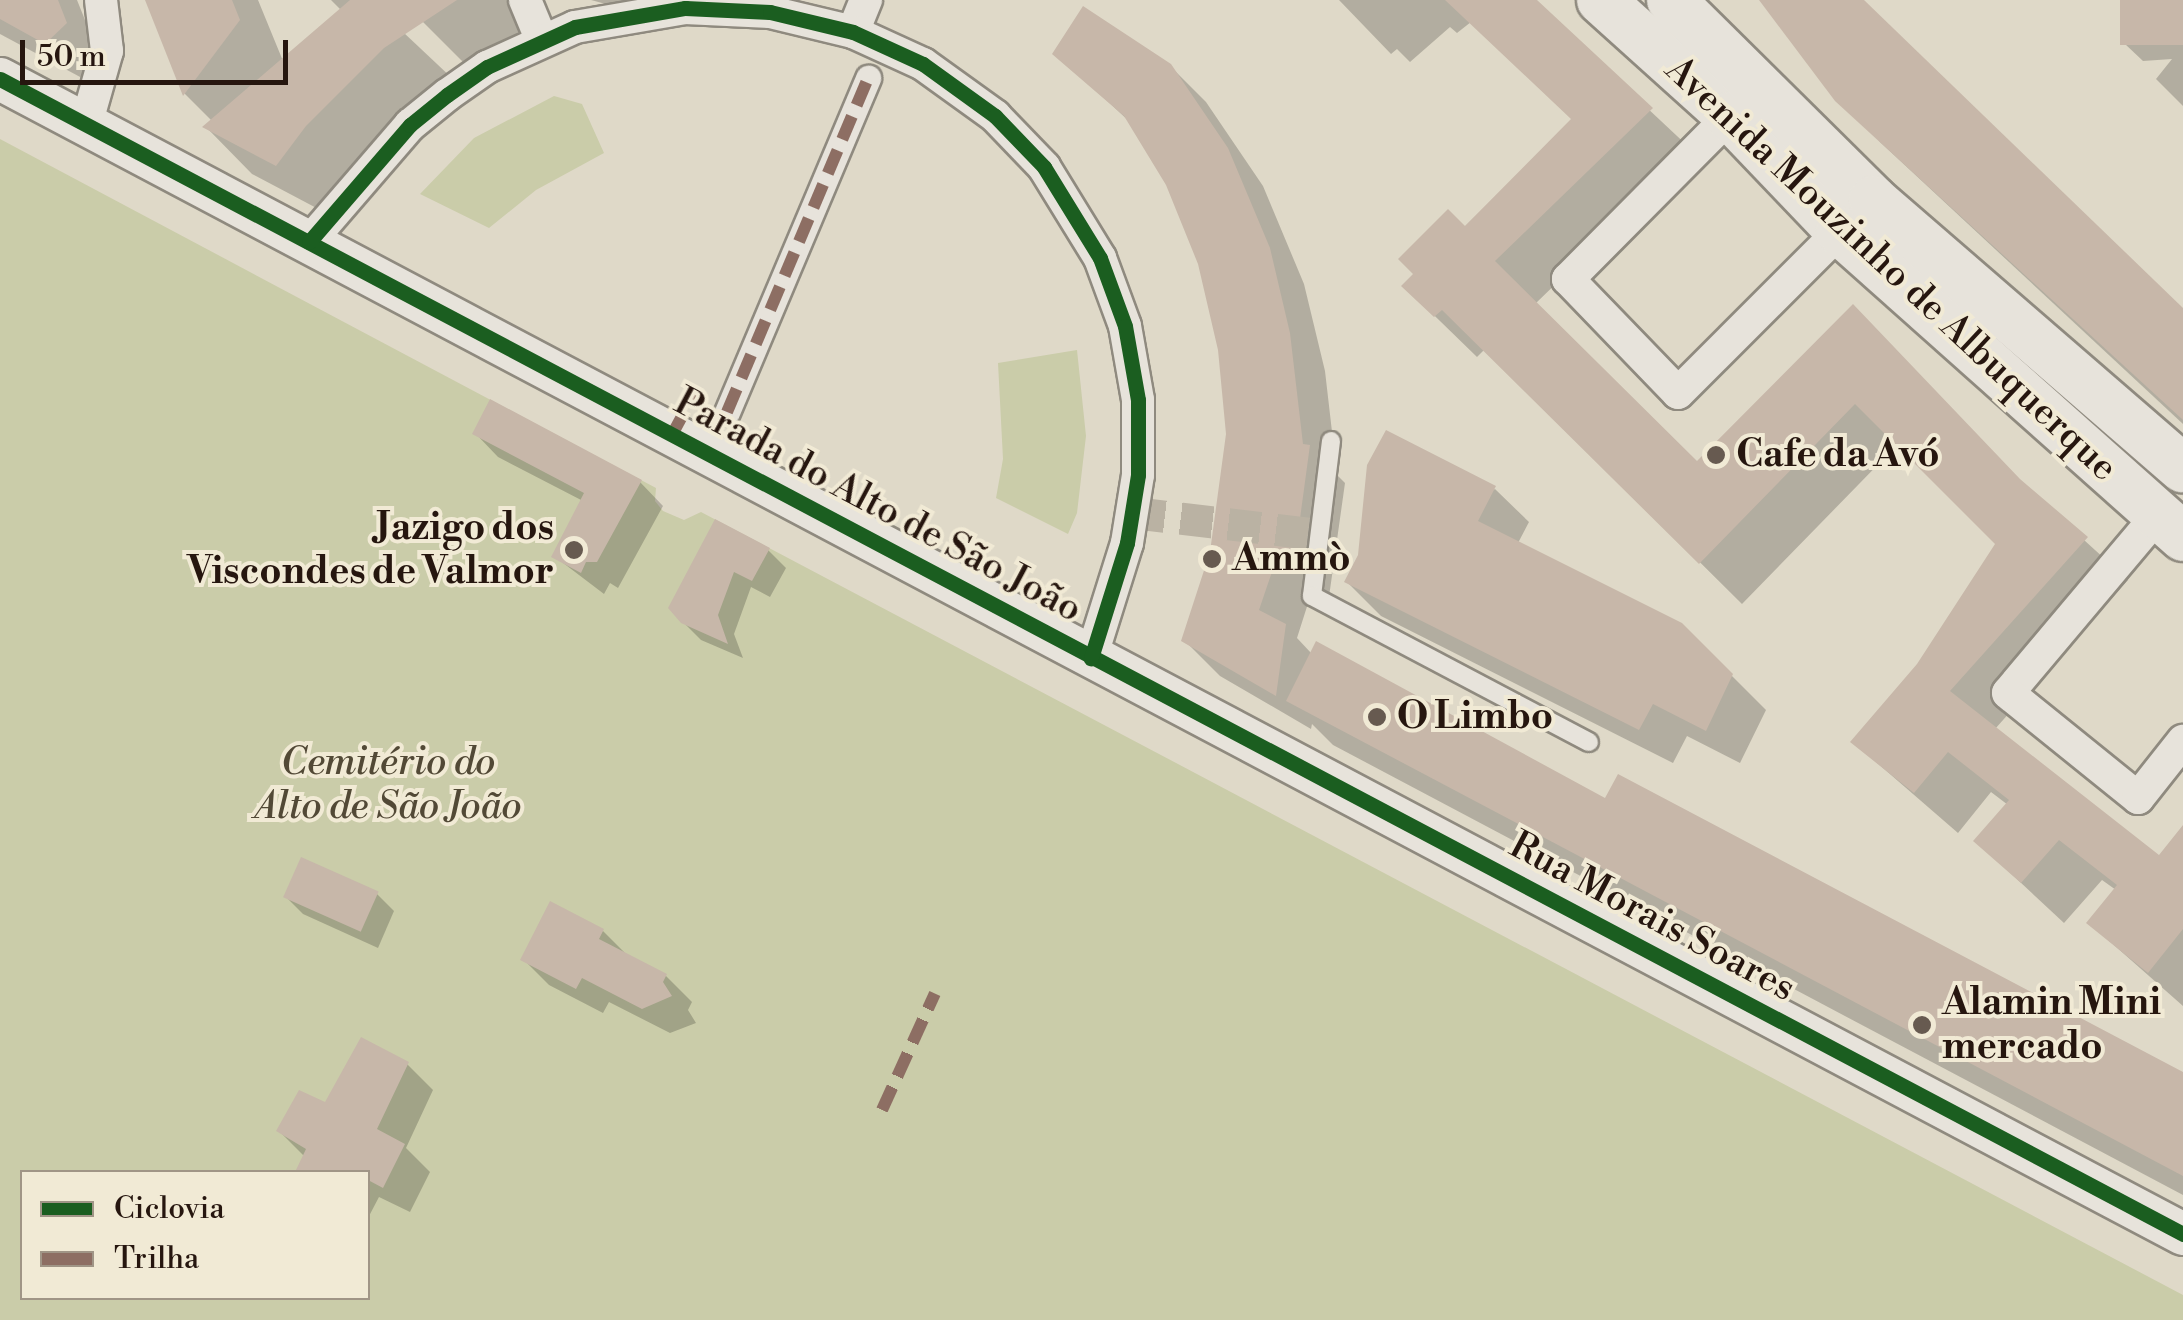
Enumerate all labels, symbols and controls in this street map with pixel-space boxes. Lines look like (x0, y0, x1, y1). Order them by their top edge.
scale bar (25, 20, 292, 82)
text: 50 m (37, 38, 106, 76)
street label: Avenida Mouzinho de Albuquerque (1656, 47, 2126, 491)
street label: Parada do Alto de São João (667, 379, 1089, 633)
place label: Cafe da Avó (1736, 432, 1940, 478)
marker: Cafe da Avó (1705, 444, 1727, 466)
place label: Jazigo dos Viscondes de Valmor (187, 505, 554, 594)
place label: Ammò (1232, 536, 1351, 582)
marker: Jazigo dos Viscondes de Valmor (563, 539, 585, 561)
marker: Ammò (1201, 548, 1223, 570)
place label: O Limbo (1397, 694, 1553, 740)
marker: O Limbo (1366, 706, 1388, 728)
park label: Cemitério do Alto de São João (255, 740, 521, 829)
street label: Rua Morais Soares (1501, 823, 1803, 1011)
place label: Alamin Mini mercado (1942, 980, 2161, 1070)
marker: Alamin Mini mercado (1911, 1014, 1933, 1036)
legend (20, 1170, 370, 1300)
text: Ciclovia (114, 1190, 225, 1228)
text: Trilha (114, 1240, 199, 1278)

